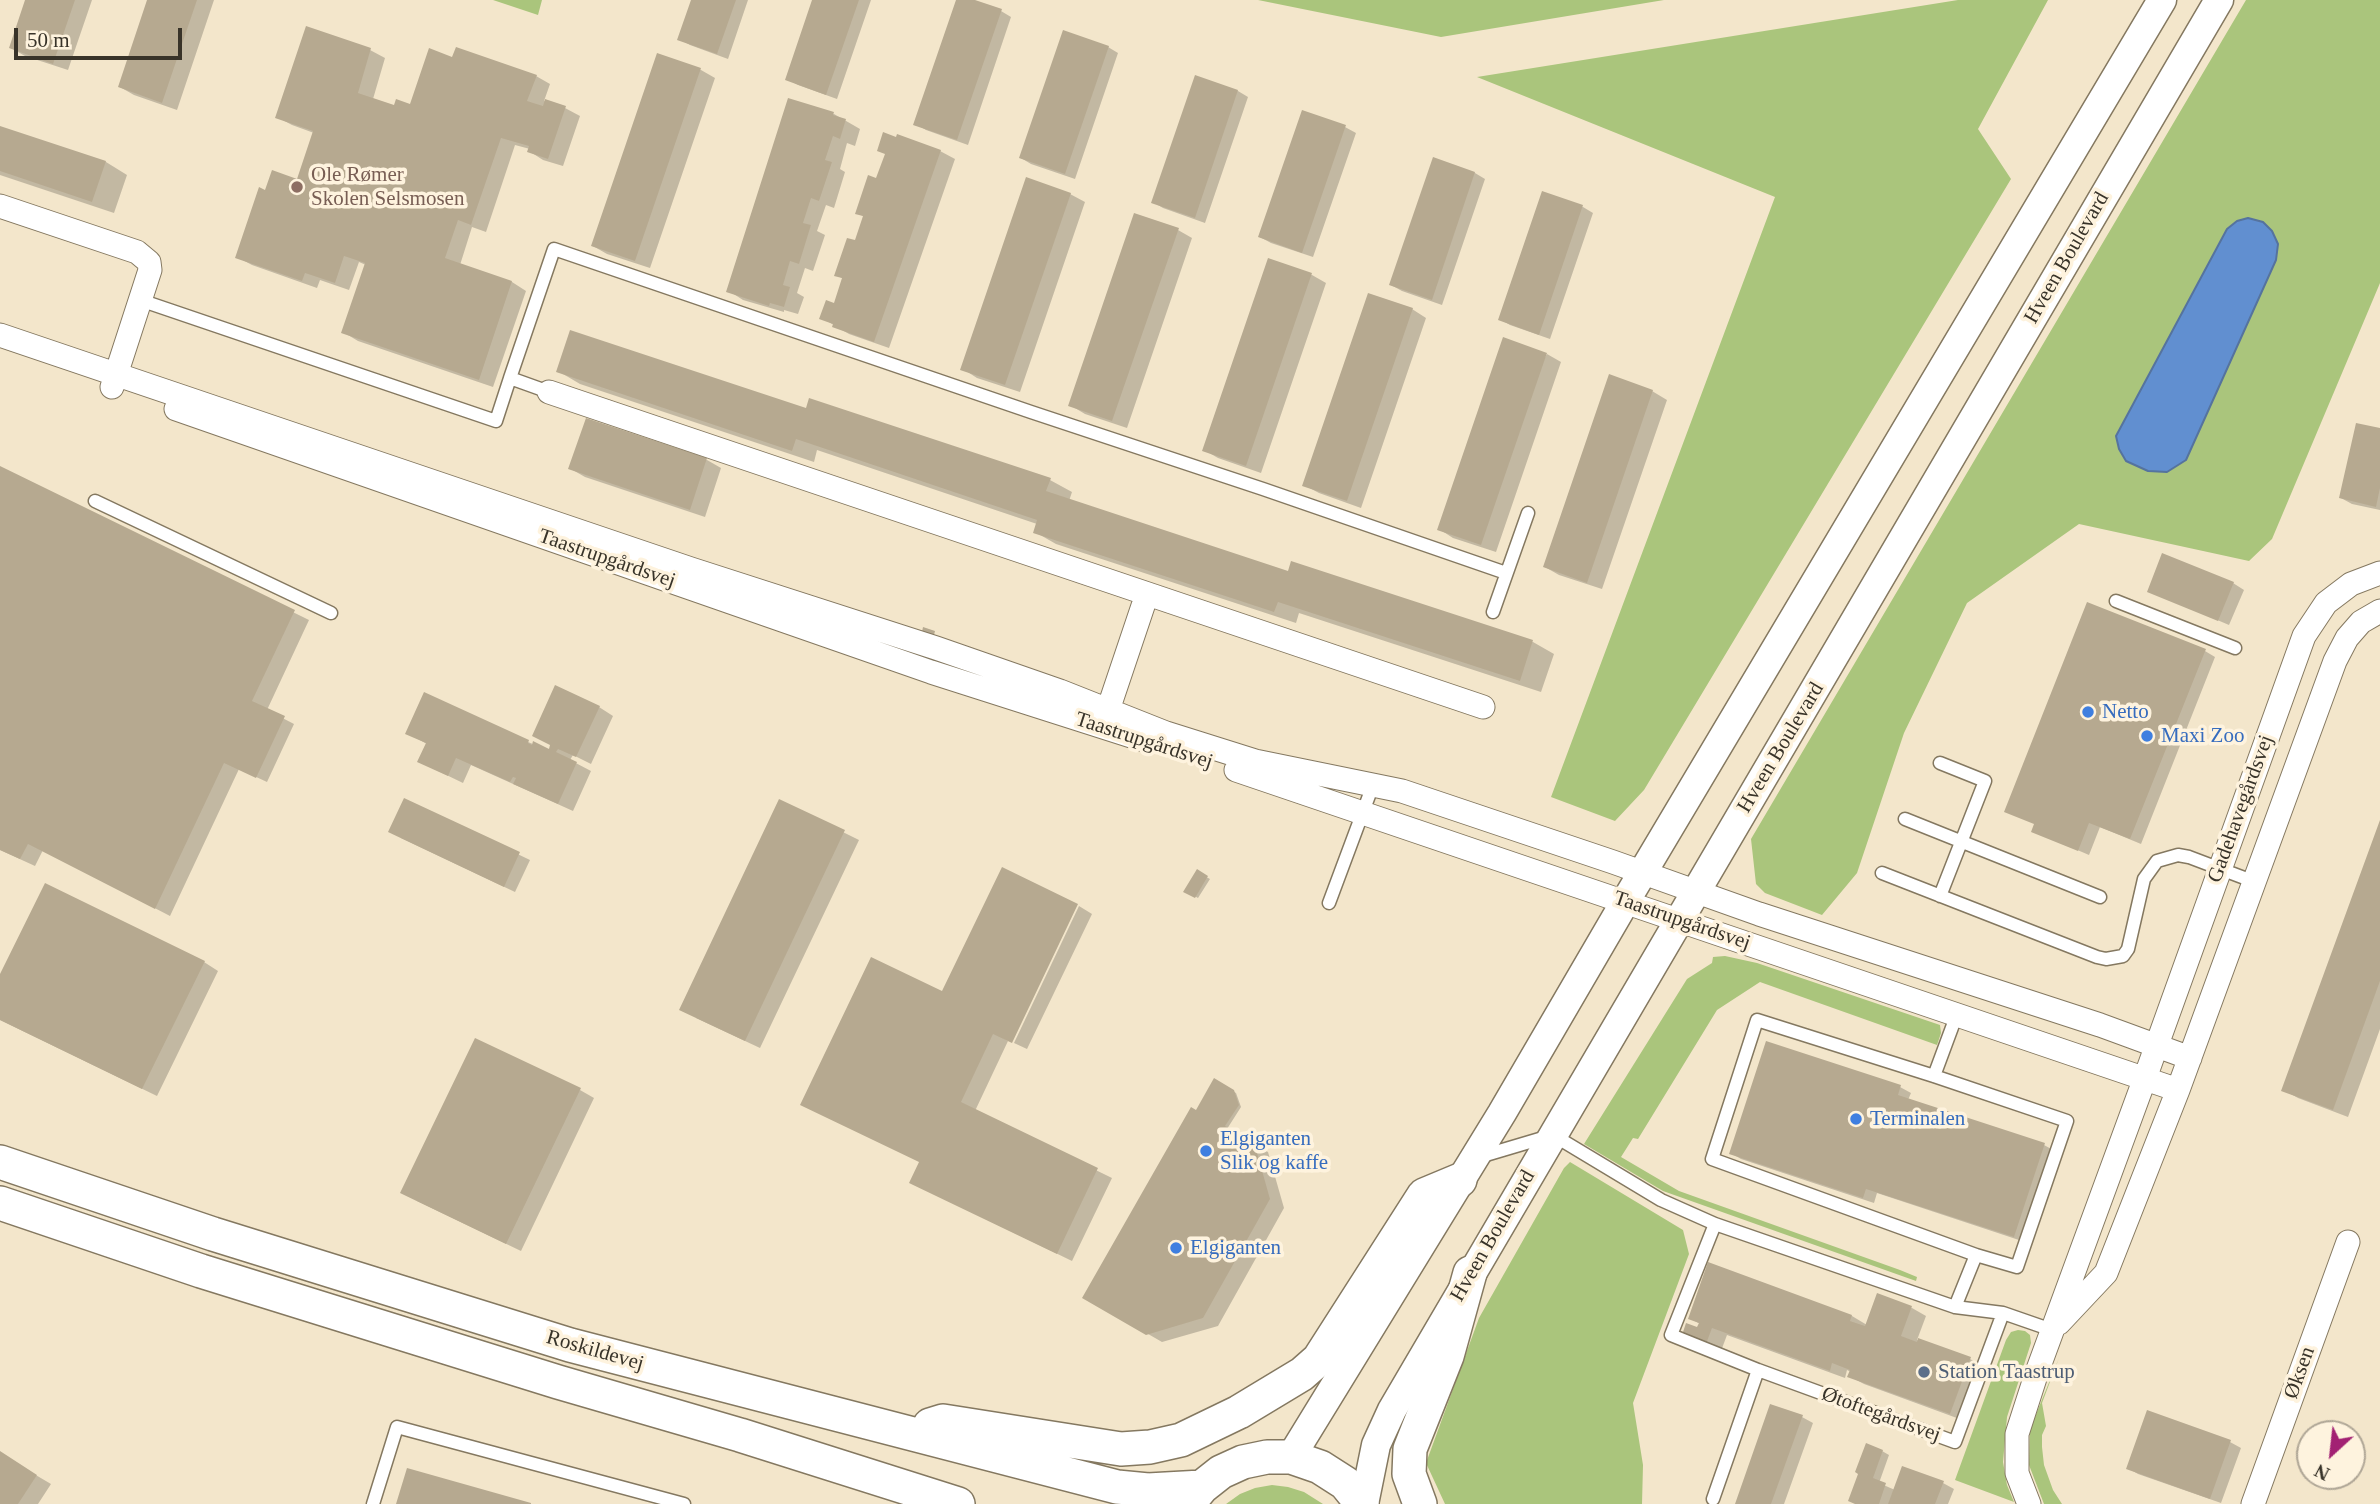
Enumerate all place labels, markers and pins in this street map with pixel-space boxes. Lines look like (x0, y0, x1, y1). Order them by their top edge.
place label: Ole Rømer Skolen Selsmosen (311, 162, 464, 212)
marker: Ole Rømer Skolen Selsmosen (289, 179, 305, 195)
place label: Netto (2102, 699, 2149, 725)
marker: Netto (2080, 704, 2096, 720)
place label: Maxi Zoo (2161, 723, 2244, 749)
marker: Maxi Zoo (2139, 728, 2155, 744)
place label: Terminalen (1870, 1106, 1965, 1132)
marker: Terminalen (1848, 1111, 1864, 1127)
place label: Elgiganten Slik og kaffe (1220, 1126, 1328, 1176)
marker: Elgiganten Slik og kaffe (1198, 1143, 1214, 1159)
place label: Elgiganten (1190, 1235, 1281, 1261)
marker: Elgiganten (1168, 1240, 1184, 1256)
place label: Station Taastrup (1938, 1359, 2075, 1385)
marker: Station Taastrup (1916, 1364, 1932, 1380)

